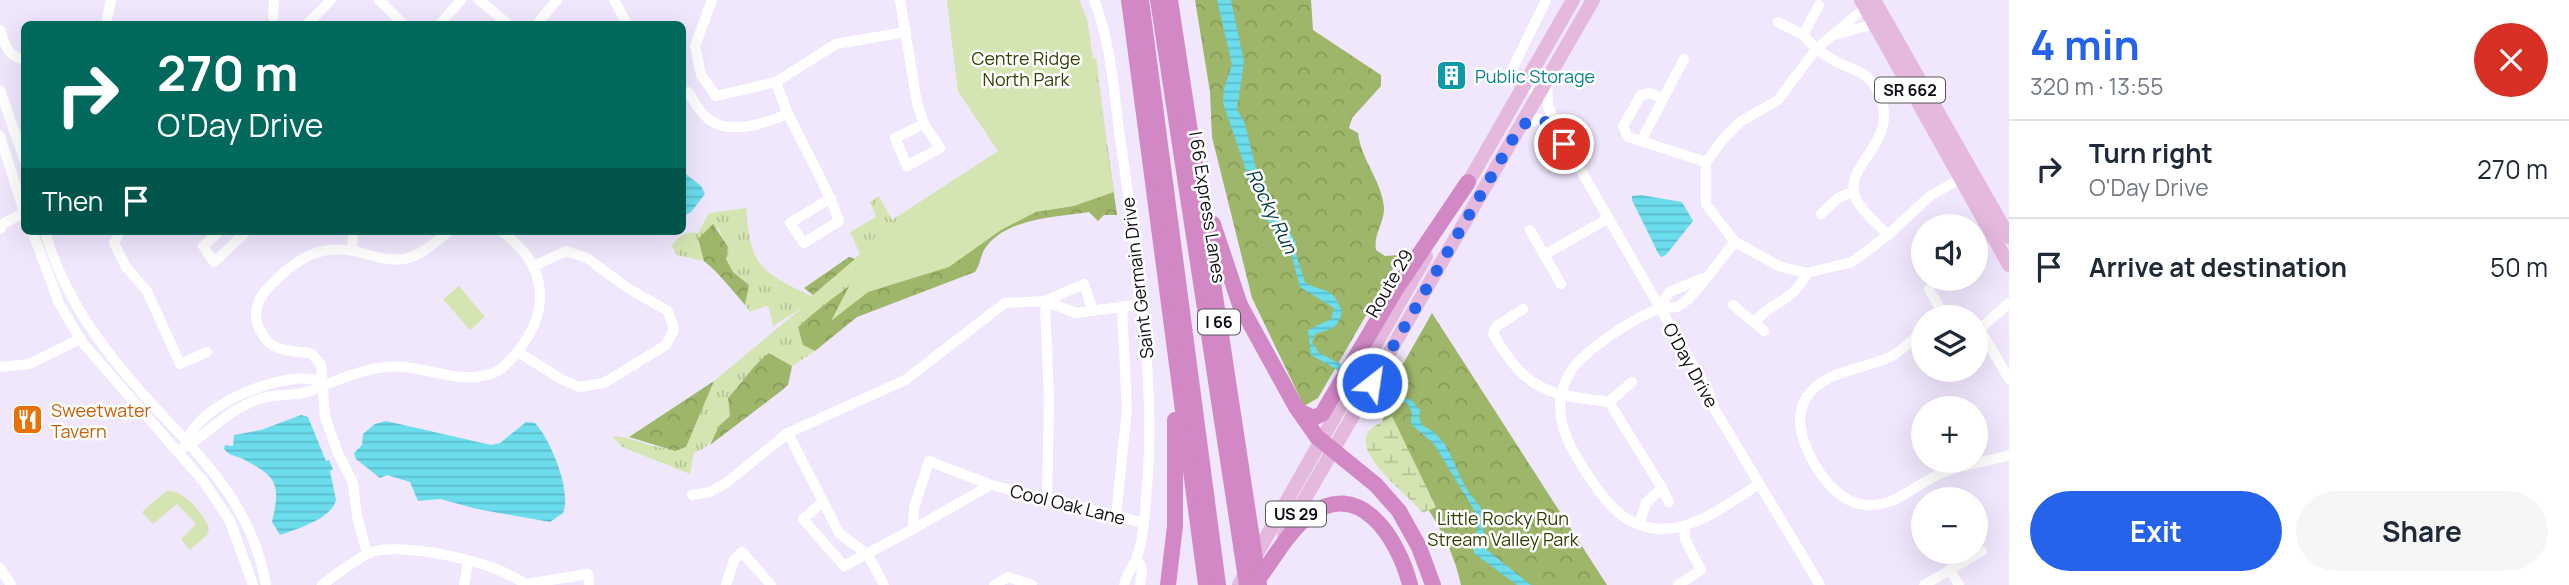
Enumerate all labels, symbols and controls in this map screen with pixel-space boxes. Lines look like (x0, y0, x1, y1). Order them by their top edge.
text: 4 min (2030, 15, 2140, 73)
button: close (2474, 23, 2548, 97)
text: 270 m (157, 39, 298, 106)
park label: Centre Ridge North Park (972, 46, 1080, 91)
icon: right (42, 49, 133, 140)
building icon: Public Storage (1435, 59, 1469, 93)
place label: Public Storage (1475, 64, 1595, 88)
text: 320 m · 13:55 (2030, 70, 2164, 102)
road number: SR 662 (1875, 78, 1945, 102)
text: O'Day Drive (157, 103, 323, 147)
pin (1534, 114, 1594, 174)
icon: arrive (1545, 125, 1583, 163)
street label: I 66 Express Lanes (1184, 129, 1232, 285)
text: Turn right (2089, 135, 2213, 171)
icon: right (2030, 150, 2068, 188)
text: 270 m (2477, 151, 2548, 187)
water label: Rocky Run (1240, 164, 1304, 258)
text: O'Day Drive (2089, 171, 2209, 203)
icon: arrive (117, 182, 155, 220)
text: Then (42, 183, 103, 219)
street label: Saint Germain Drive (1115, 196, 1159, 360)
map controls (1911, 214, 1988, 564)
button: sound (1911, 214, 1988, 291)
street label: Route 29 (1360, 244, 1418, 322)
icon: arrive (2030, 248, 2068, 286)
text: Arrive at destination (2089, 249, 2347, 285)
text: 50 m (2490, 249, 2548, 285)
button: layers (1911, 305, 1988, 382)
road number: I 66 (1198, 310, 1240, 334)
street label: O'Day Drive (1658, 318, 1724, 412)
position arrow (1335, 346, 1409, 420)
button: + (1911, 396, 1988, 473)
place label: Sweetwater Tavern (51, 398, 151, 443)
restaurant icon: Sweetwater Tavern (11, 403, 45, 437)
street label: Cool Oak Lane (1008, 478, 1128, 530)
button: − (1911, 487, 1988, 564)
button: Exit (2030, 491, 2282, 571)
button: Share (2296, 491, 2548, 571)
road number: US 29 (1266, 502, 1326, 526)
park label: Little Rocky Run Stream Valley Park (1427, 506, 1580, 551)

